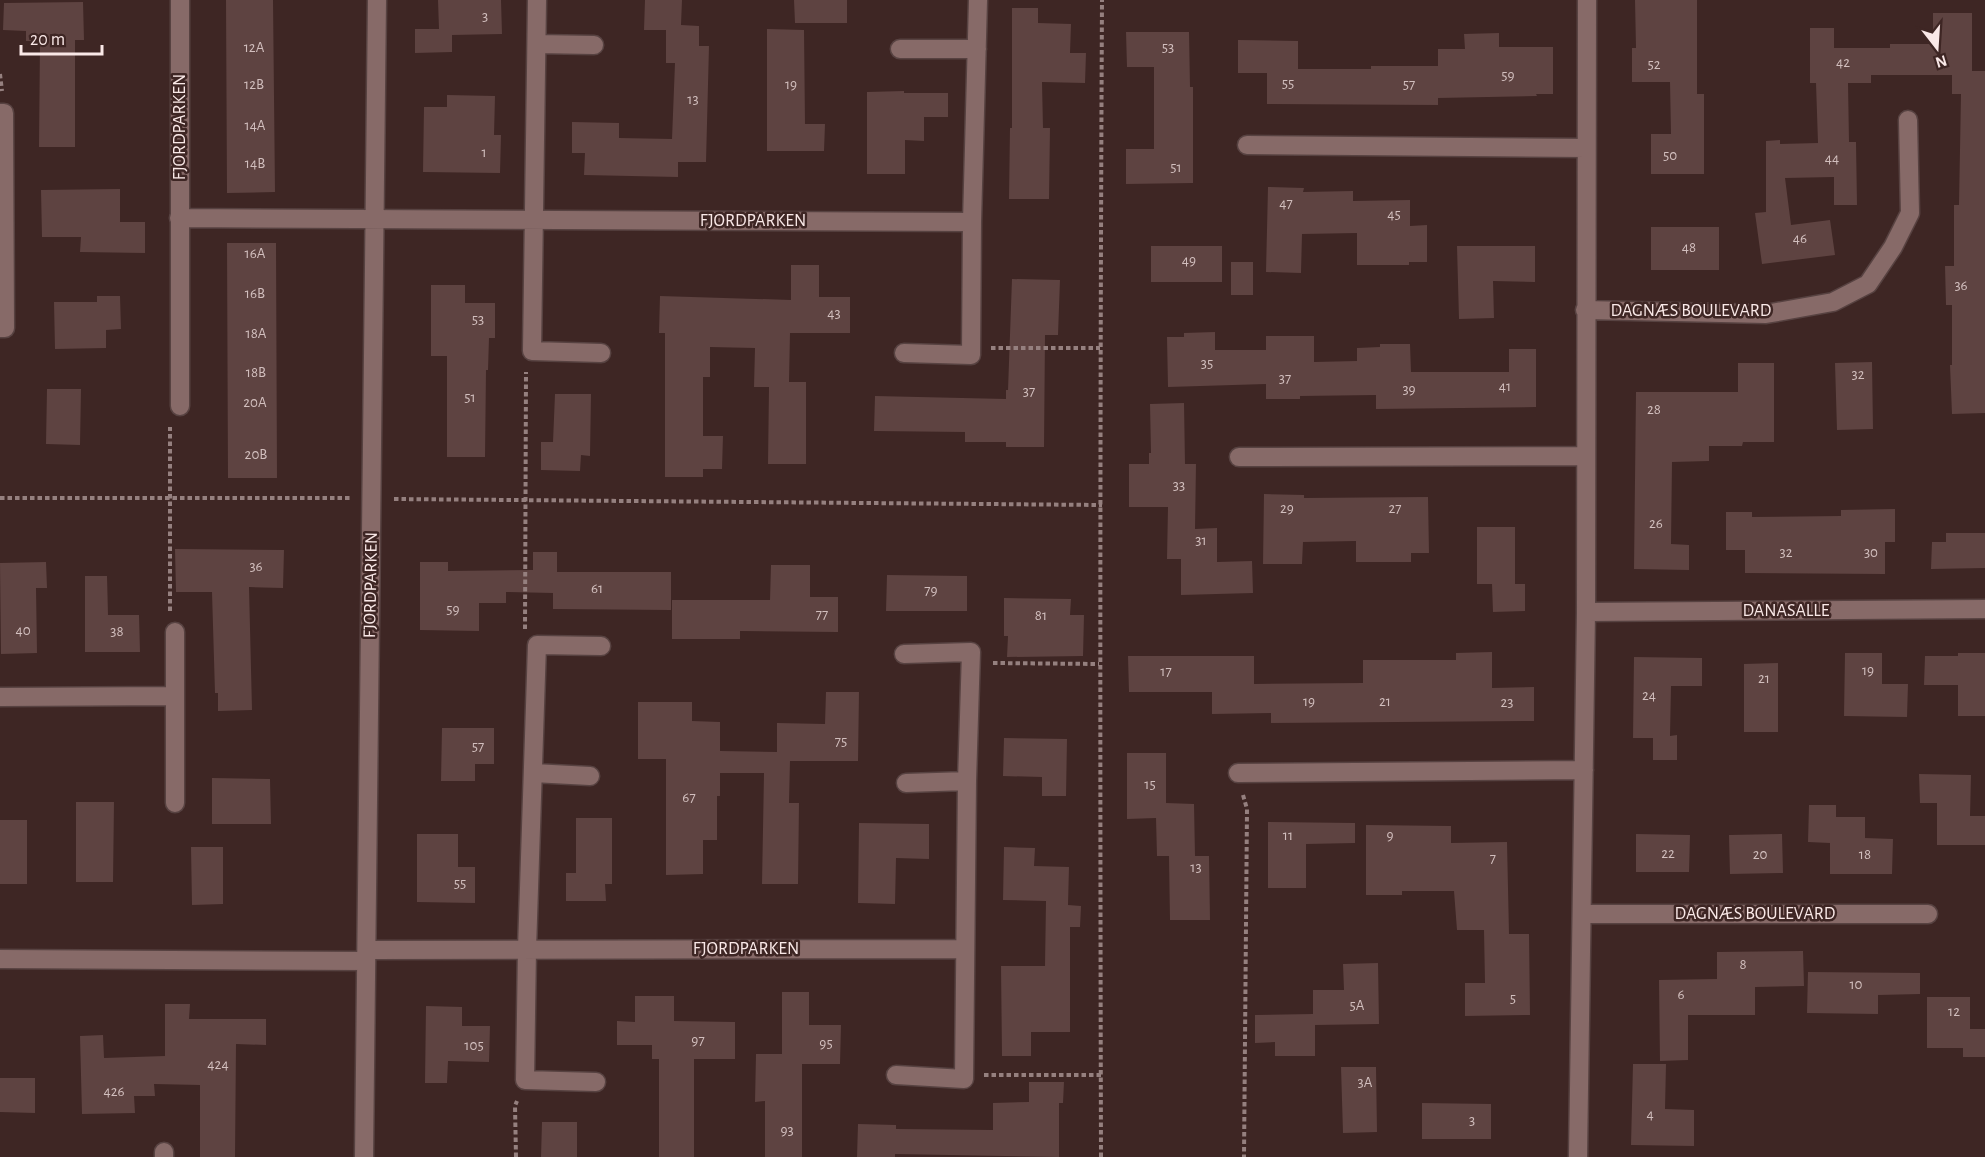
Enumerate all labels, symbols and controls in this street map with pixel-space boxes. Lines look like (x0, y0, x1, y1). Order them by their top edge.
house number: 3 (482, 9, 488, 24)
scale bar (21, 18, 102, 56)
north arrow (1907, 18, 1967, 78)
text: 20 m (30, 31, 65, 49)
house number: 12A (244, 40, 265, 55)
house number: 53 (1162, 40, 1174, 55)
text: N (1933, 52, 1949, 71)
house number: 42 (1836, 55, 1850, 70)
house number: 52 (1647, 57, 1661, 72)
house number: 59 (1501, 68, 1515, 83)
street label: FJORDPARKEN (171, 74, 189, 180)
house number: 55 (1282, 76, 1294, 91)
house number: 12B (244, 77, 264, 92)
house number: 19 (785, 77, 797, 92)
house number: 57 (1403, 77, 1415, 92)
house number: 13 (687, 92, 699, 107)
house number: 14A (244, 118, 266, 133)
house number: 1 (481, 145, 487, 160)
house number: 50 (1663, 148, 1677, 163)
house number: 44 (1825, 151, 1839, 166)
house number: 14B (245, 156, 265, 171)
house number: 51 (1170, 160, 1182, 175)
house number: 47 (1279, 196, 1293, 211)
house number: 45 (1387, 207, 1401, 222)
street label: FJORDPARKEN (700, 212, 806, 230)
house number: 46 (1793, 231, 1807, 246)
house number: 48 (1682, 240, 1696, 255)
house number: 16A (245, 246, 266, 261)
house number: 49 (1182, 253, 1196, 268)
house number: 36 (1954, 278, 1968, 293)
house number: 16B (245, 286, 265, 301)
street label: DAGNÆS BOULEVARD (1611, 302, 1771, 320)
house number: 43 (827, 306, 841, 321)
house number: 53 (472, 312, 484, 327)
house number: 18A (246, 326, 267, 341)
house number: 35 (1201, 356, 1213, 371)
house number: 18B (246, 365, 266, 380)
house number: 32 (1851, 367, 1865, 382)
house number: 37 (1279, 371, 1291, 386)
house number: 41 (1499, 379, 1511, 394)
house number: 39 (1402, 382, 1416, 397)
house number: 37 (1023, 384, 1035, 399)
house number: 51 (464, 390, 476, 405)
house number: 20A (243, 395, 267, 410)
house number: 28 (1647, 402, 1661, 417)
house number: 20B (245, 447, 267, 462)
house number: 33 (1173, 478, 1185, 493)
house number: 29 (1280, 501, 1294, 516)
house number: 27 (1388, 501, 1402, 516)
house number: 26 (1649, 516, 1663, 531)
street label: FJORDPARKEN (361, 532, 381, 638)
house number: 31 (1195, 533, 1207, 548)
house number: 32 (1779, 545, 1793, 560)
house number: 30 (1864, 545, 1878, 560)
house number: 36 (249, 559, 263, 574)
house number: 61 (591, 581, 603, 596)
house number: 79 (924, 583, 938, 598)
house number: 59 (446, 602, 460, 617)
street label: DANASALLE (1742, 602, 1830, 620)
house number: 77 (816, 607, 828, 622)
house number: 81 (1035, 608, 1047, 623)
house number: 40 (15, 623, 31, 638)
house number: 38 (110, 624, 124, 639)
house number: 19 (1862, 663, 1874, 678)
house number: 17 (1160, 664, 1172, 679)
house number: 21 (1758, 671, 1770, 686)
house number: 24 (1642, 688, 1656, 703)
house number: 19 (1303, 694, 1315, 709)
house number: 21 (1379, 694, 1391, 709)
house number: 23 (1500, 695, 1514, 710)
house number: 75 (835, 734, 847, 749)
house number: 57 (472, 739, 484, 754)
house number: 15 (1144, 777, 1156, 792)
house number: 67 (682, 790, 696, 805)
house number: 11 (1283, 828, 1293, 843)
house number: 9 (1386, 828, 1394, 843)
house number: 22 (1661, 846, 1675, 861)
house number: 20 (1753, 847, 1767, 862)
house number: 18 (1859, 847, 1871, 862)
house number: 7 (1490, 851, 1496, 866)
house number: 13 (1190, 860, 1202, 875)
house number: 55 (454, 876, 466, 891)
street label: DAGNÆS BOULEVARD (1675, 905, 1835, 923)
street label: FJORDPARKEN (693, 940, 799, 958)
house number: 8 (1739, 957, 1747, 972)
house number: 10 (1849, 977, 1863, 992)
house number: 6 (1677, 987, 1685, 1002)
house number: 5 (1510, 991, 1516, 1006)
house number: 5A (1350, 998, 1365, 1013)
house number: 12 (1948, 1004, 1960, 1019)
house number: 97 (691, 1033, 705, 1048)
house number: 95 (819, 1036, 833, 1051)
house number: 105 (464, 1038, 484, 1053)
house number: 424 (207, 1057, 229, 1072)
house number: 3A (1358, 1075, 1373, 1090)
house number: 426 (103, 1084, 125, 1099)
house number: 4 (1646, 1107, 1654, 1122)
house number: 3 (1469, 1113, 1475, 1128)
house number: 93 (780, 1123, 794, 1138)

